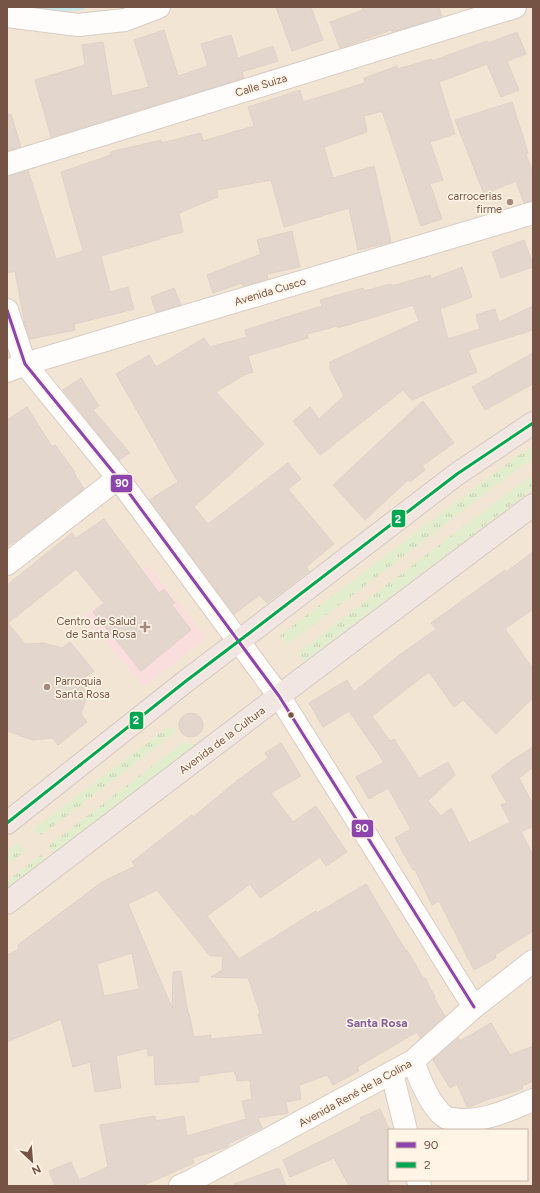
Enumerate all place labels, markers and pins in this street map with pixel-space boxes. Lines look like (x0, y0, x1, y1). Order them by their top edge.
place label: carrocerias firme (448, 190, 502, 216)
marker: carrocerias firme (505, 197, 515, 207)
place label: Centro de Salud de Santa Rosa (56, 615, 136, 641)
marker: Centro de Salud de Santa Rosa (139, 621, 151, 633)
place label: Parroquia Santa Rosa (55, 675, 110, 701)
marker: Parroquia Santa Rosa (42, 682, 52, 692)
unlabelled marker (286, 710, 296, 720)

